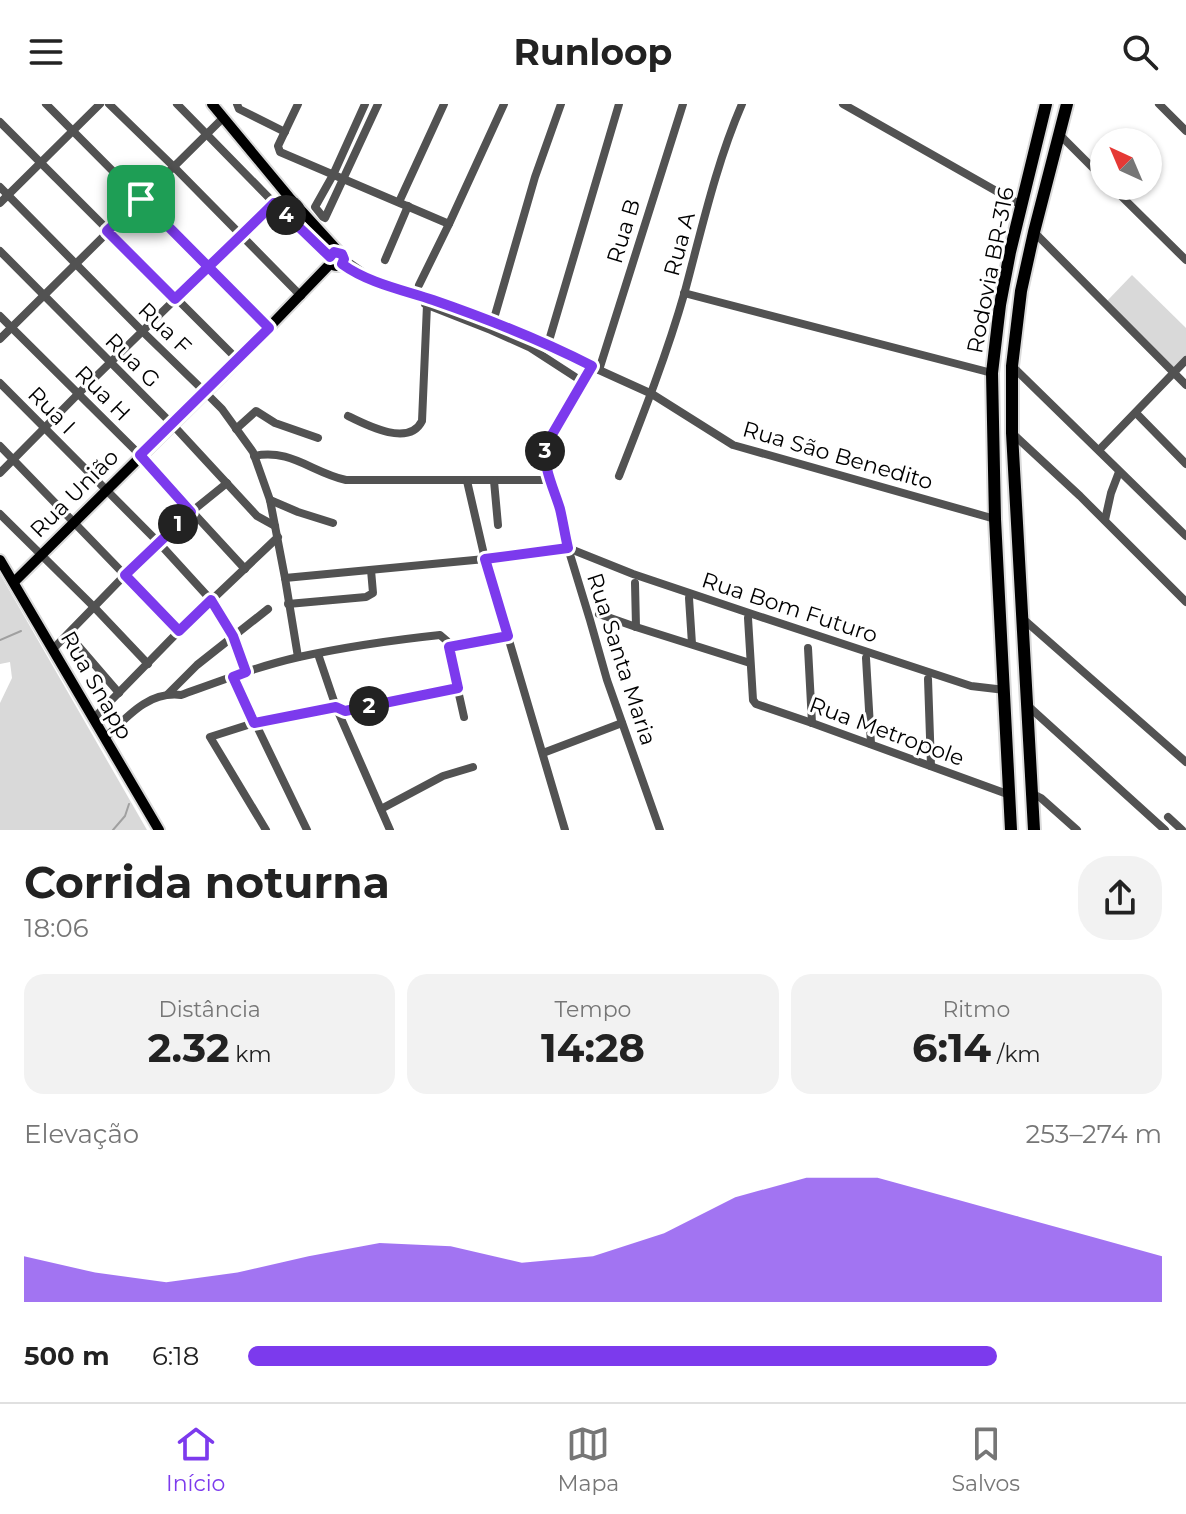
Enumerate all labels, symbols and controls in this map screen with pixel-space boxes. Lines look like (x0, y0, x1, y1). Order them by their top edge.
icon: menu (24, 30, 68, 74)
text: Runloop (514, 30, 672, 74)
icon: search (1118, 30, 1162, 74)
north arrow (1090, 128, 1162, 200)
map controls (1090, 128, 1162, 200)
pin (107, 165, 175, 233)
icon: arrive (119, 177, 163, 221)
street label: Rodovia BR-316 (961, 185, 1020, 356)
pin: 4 (266, 195, 306, 235)
street label: Rua B (601, 196, 646, 267)
text: 4 (278, 201, 294, 228)
street label: Rua A (658, 209, 701, 279)
street label: Rua F (132, 297, 197, 360)
street label: Rua G (100, 327, 166, 393)
street label: Rua H (69, 360, 136, 427)
street label: Rua I (22, 381, 81, 440)
street label: Rua São Benedito (740, 415, 936, 496)
pin: 3 (525, 431, 565, 471)
text: 3 (538, 437, 552, 464)
street label: Rua União (24, 443, 124, 543)
pin: 1 (158, 504, 198, 544)
text: 1 (174, 510, 182, 537)
street label: Rua Bom Futuro (699, 566, 881, 649)
street label: Rua Santa Maria (581, 570, 662, 749)
street label: Rua Snapp (55, 626, 138, 744)
pin: 2 (349, 686, 389, 726)
street label: Rua Metropole (806, 691, 968, 772)
text: 2 (363, 692, 375, 719)
text: Corrida noturna (24, 855, 390, 909)
button: share (1078, 856, 1162, 940)
text: 18:06 (24, 912, 89, 944)
text: Distância (159, 996, 261, 1023)
text: Tempo (555, 996, 631, 1023)
text: Ritmo (942, 996, 1010, 1023)
text: 2.32 (148, 1023, 230, 1072)
text: 14:28 (541, 1023, 645, 1072)
text: 6:14 (912, 1023, 991, 1072)
text: km (230, 1041, 272, 1068)
text: /km (991, 1041, 1041, 1068)
text: Elevação (24, 1118, 139, 1150)
text: 253–274 m (1025, 1118, 1162, 1150)
text: 500 m (24, 1340, 109, 1372)
text: 6:18 (152, 1340, 199, 1372)
tab: Início (166, 1422, 225, 1497)
tab: Mapa (557, 1422, 619, 1497)
tab: Salvos (951, 1422, 1020, 1497)

